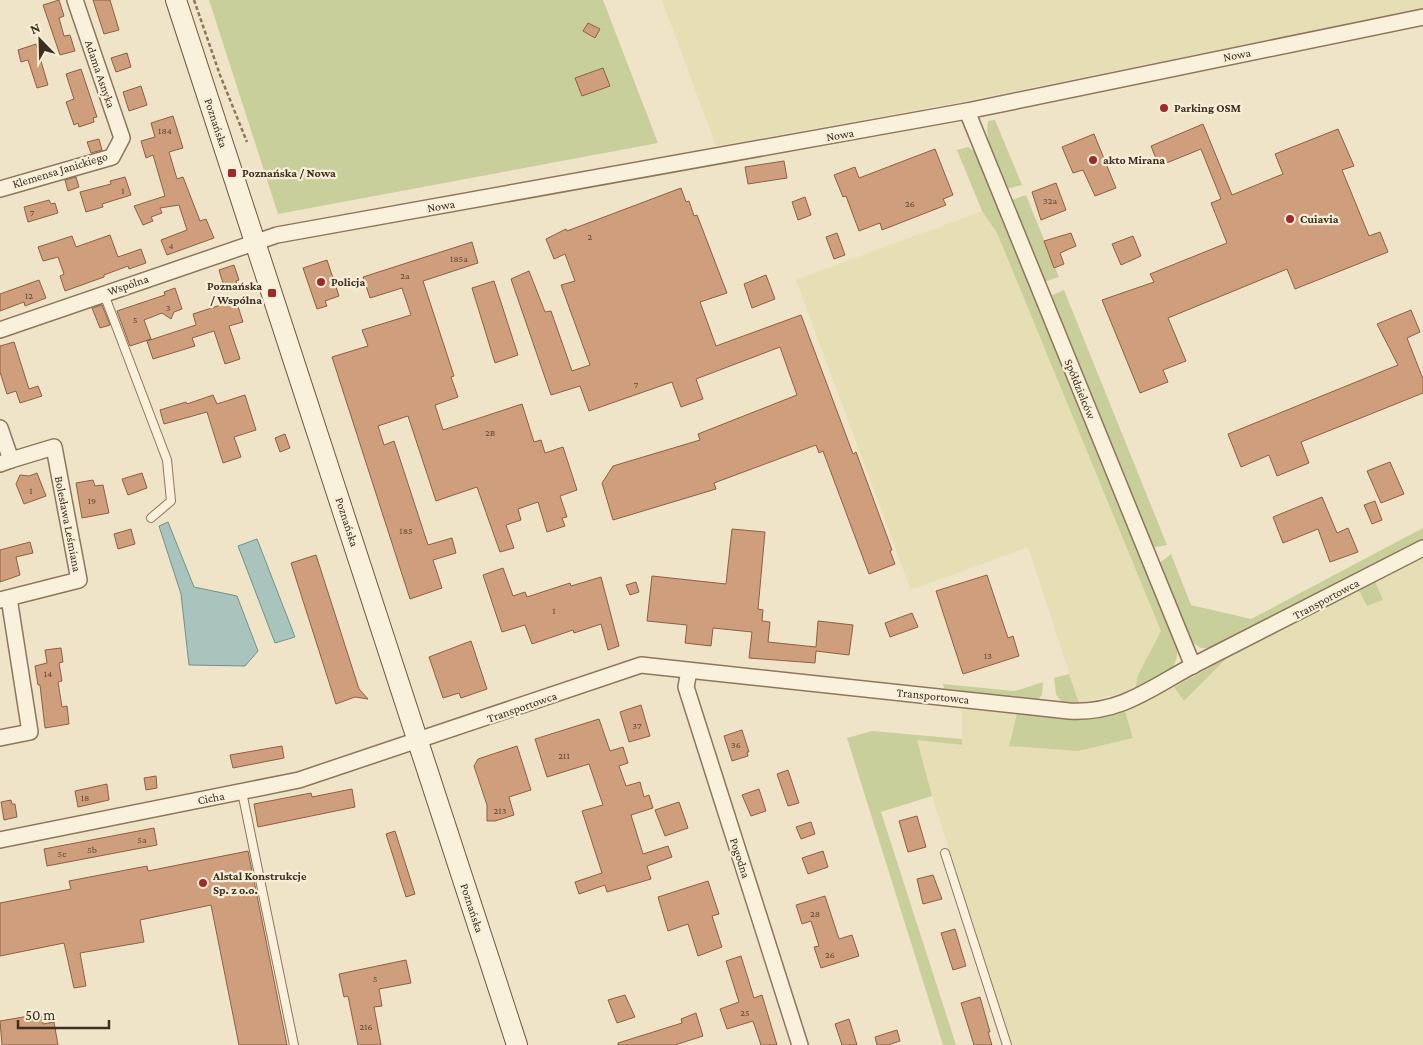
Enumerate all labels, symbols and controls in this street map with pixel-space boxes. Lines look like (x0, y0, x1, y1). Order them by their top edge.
north arrow (15, 15, 65, 65)
text: N (27, 19, 43, 37)
street label: Adama Asnyka (82, 38, 118, 110)
street label: Nowa (1222, 45, 1253, 65)
street label: Poznańska (201, 96, 231, 150)
place label: Parking OSM (1174, 101, 1242, 115)
marker: Parking OSM (1158, 102, 1170, 114)
house number: 184 (158, 125, 172, 136)
street label: Nowa (825, 126, 855, 144)
street label: Klemensa Janickiego (11, 149, 109, 191)
place label: akto Mirana (1103, 153, 1165, 167)
marker: akto Mirana (1087, 154, 1099, 166)
place label: Poznańska / Nowa (242, 166, 336, 180)
marker: Poznańska / Nowa (226, 167, 238, 179)
house number: 1 (121, 185, 125, 196)
house number: 32a (1043, 195, 1057, 206)
street label: Nowa (426, 197, 456, 215)
house number: 26 (905, 198, 915, 209)
house number: 7 (30, 207, 35, 218)
place label: Cuiavia (1300, 212, 1339, 226)
marker: Cuiavia (1284, 213, 1296, 225)
house number: 2 (588, 231, 593, 242)
house number: 4 (168, 240, 174, 251)
house number: 185a (450, 253, 468, 264)
house number: 2a (400, 270, 410, 281)
street label: Wspólna (106, 271, 151, 299)
place label: Policja (331, 275, 365, 289)
marker: Policja (315, 276, 327, 288)
place label: Poznańska / Wspólna (207, 279, 262, 307)
marker: Poznańska / Wspólna (266, 287, 278, 299)
house number: 12 (25, 290, 33, 301)
house number: 3 (166, 302, 171, 313)
house number: 5 (133, 314, 138, 325)
street label: Spółdzielców (1062, 357, 1098, 421)
house number: 7 (634, 379, 639, 390)
house number: 2B (485, 427, 496, 438)
street label: Bolesława Leśmiana (52, 475, 84, 573)
house number: 1 (29, 485, 33, 496)
house number: 19 (88, 495, 96, 506)
street label: Poznańska (332, 495, 362, 549)
house number: 185 (399, 525, 413, 536)
street label: Transportowca (1291, 576, 1362, 622)
house number: 1 (552, 605, 556, 616)
house number: 13 (984, 650, 992, 661)
house number: 14 (44, 668, 52, 679)
street label: Transportowca (896, 685, 970, 707)
street label: Transportowca (485, 688, 559, 725)
house number: 37 (632, 720, 642, 731)
house number: 36 (731, 739, 741, 750)
house number: 211 (558, 750, 570, 761)
street label: Cicha (196, 788, 226, 807)
house number: 18 (81, 792, 89, 803)
house number: 213 (494, 805, 507, 816)
house number: 5a (137, 834, 147, 845)
street label: Pogodna (727, 836, 753, 880)
house number: 5b (87, 844, 97, 855)
house number: 5c (58, 848, 67, 859)
place label: Alstal Konstrukcje Sp. z o.o. (212, 869, 307, 897)
marker: Alstal Konstrukcje Sp. z o.o. (197, 877, 209, 889)
street label: Poznańska (457, 881, 487, 935)
house number: 28 (810, 908, 820, 919)
house number: 26 (825, 949, 835, 960)
house number: 5 (373, 973, 378, 984)
scale bar (18, 998, 109, 1030)
text: 50 m (25, 1007, 55, 1023)
house number: 25 (740, 1007, 750, 1018)
house number: 216 (359, 1021, 373, 1032)

